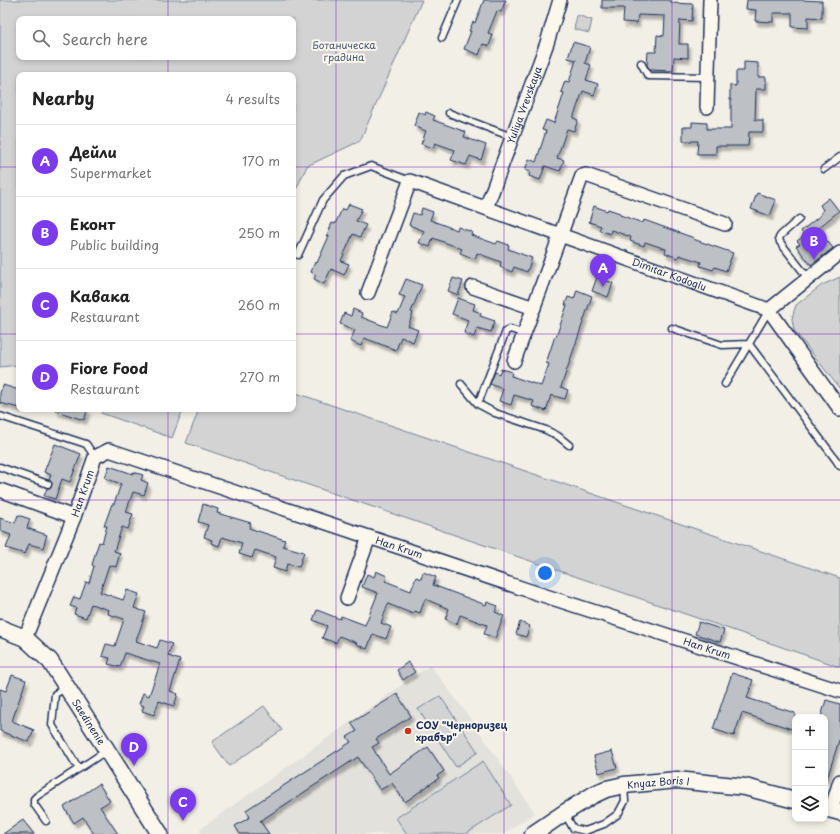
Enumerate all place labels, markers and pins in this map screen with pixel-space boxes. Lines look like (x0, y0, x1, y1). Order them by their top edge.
pin: B (801, 227, 827, 260)
pin: A (590, 254, 616, 287)
place label: СОУ "Черноризец храбър" (416, 717, 507, 744)
marker: СОУ "Черноризец храбър" (403, 726, 413, 736)
pin: D (121, 733, 147, 766)
pin: C (170, 788, 196, 821)

